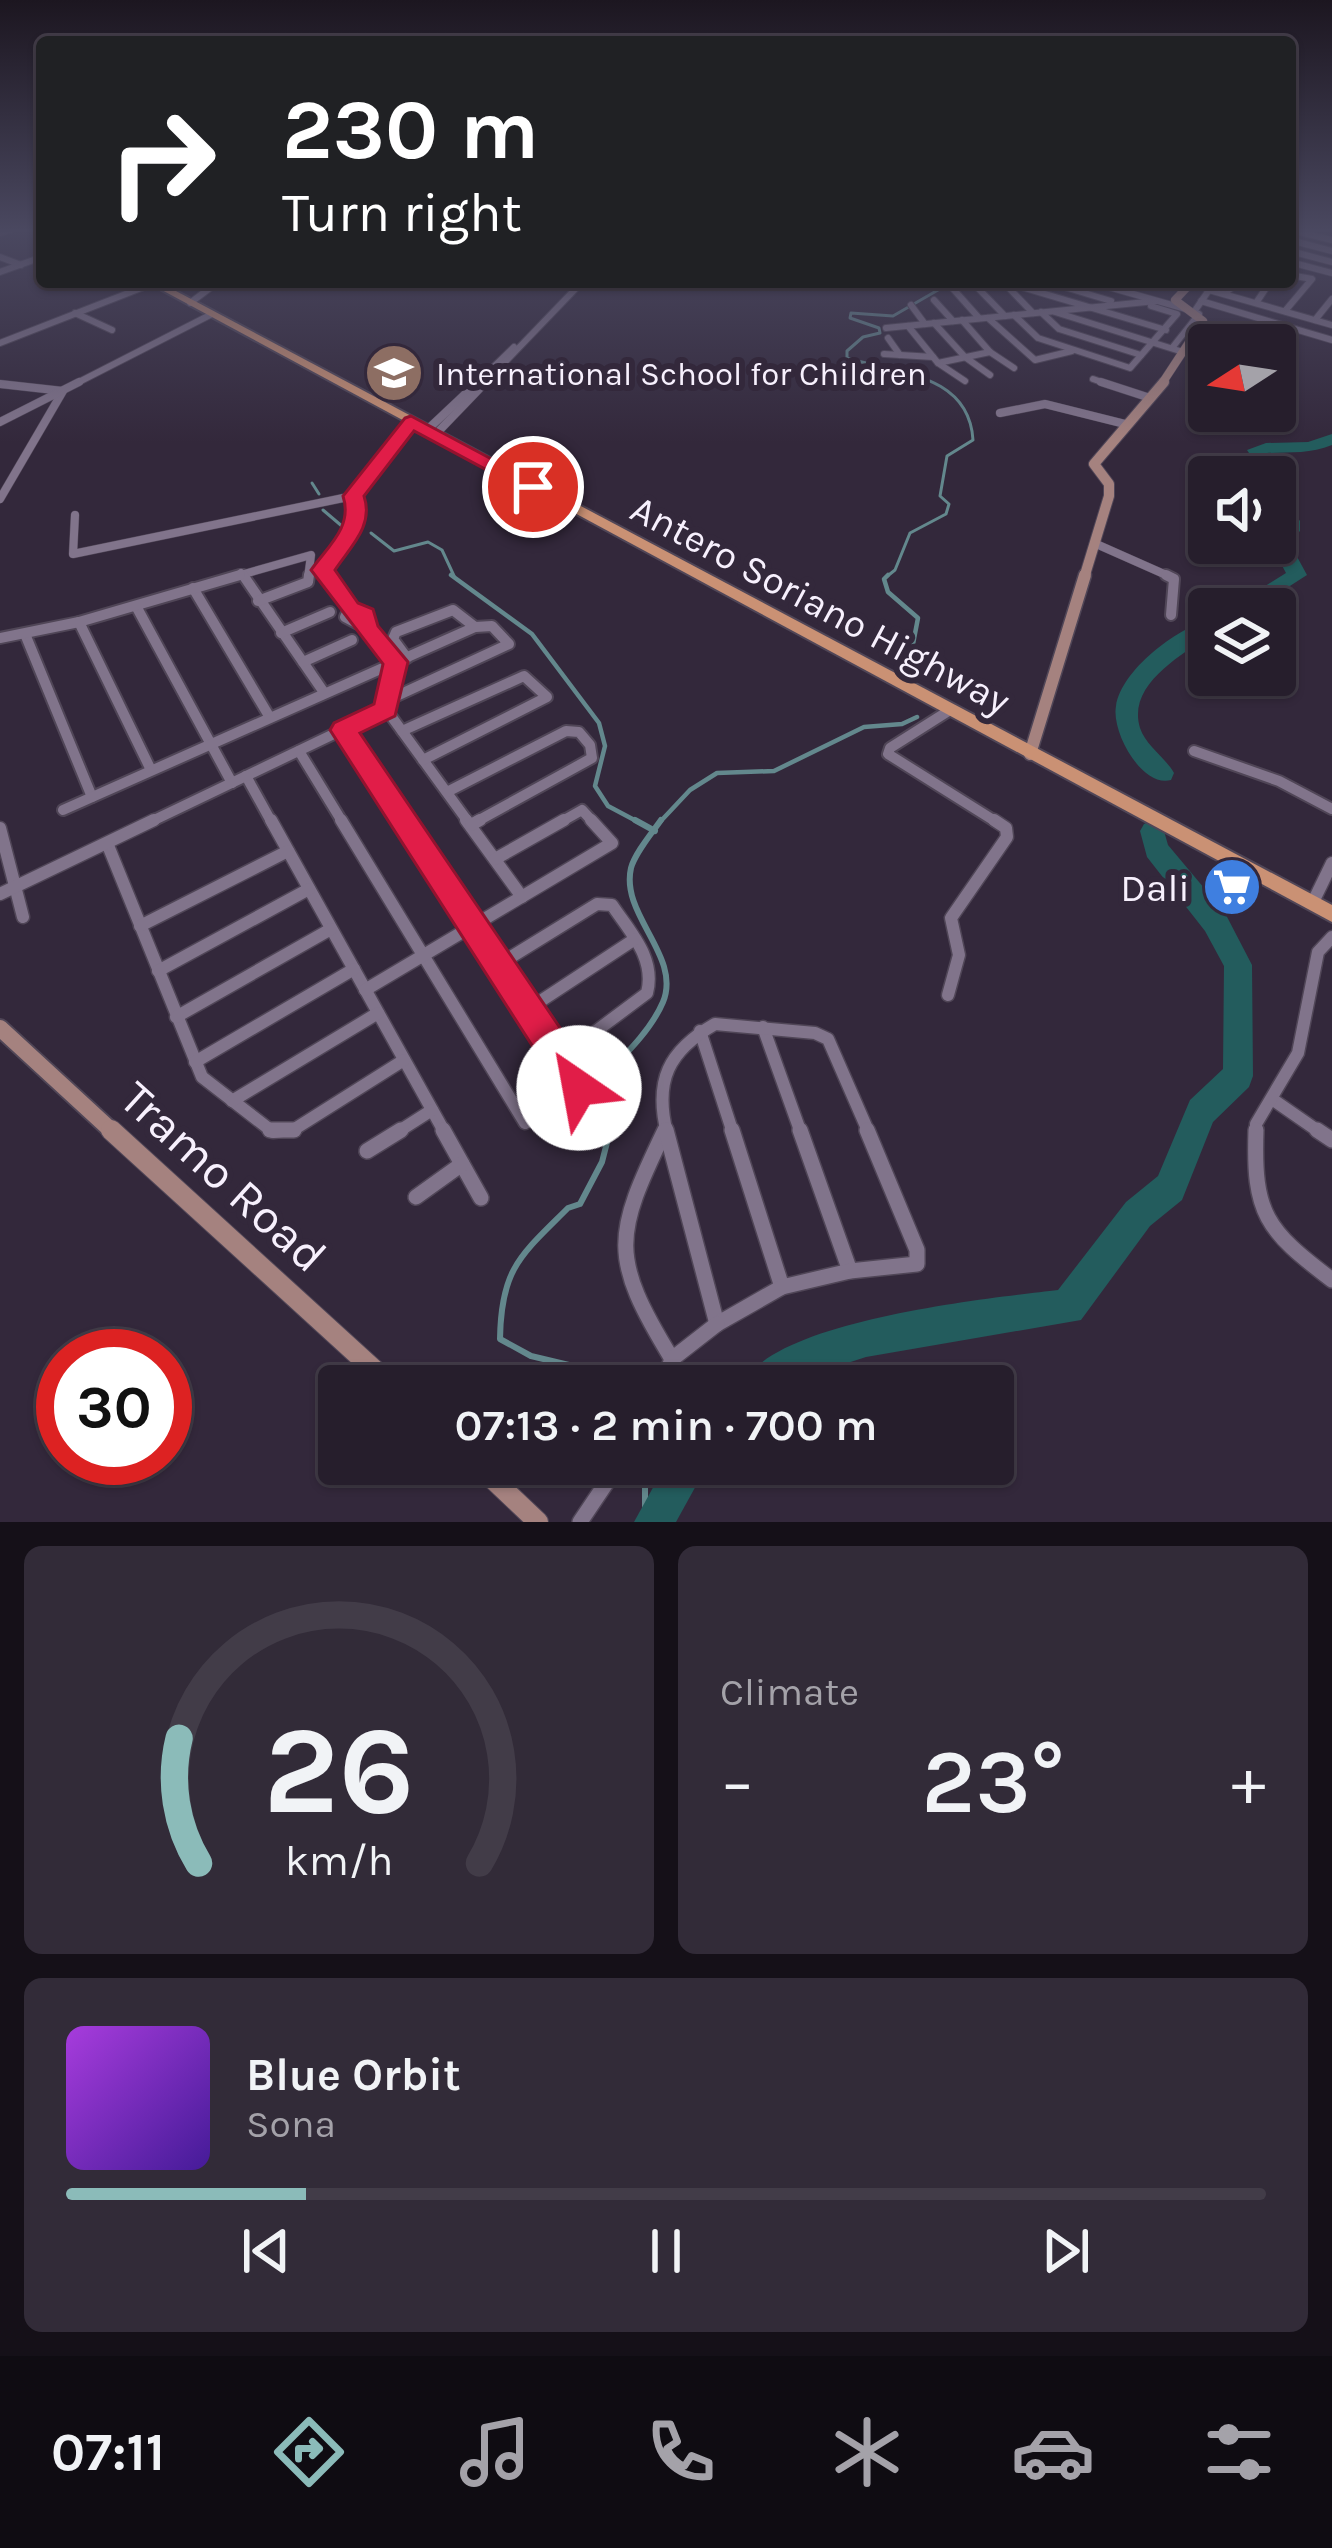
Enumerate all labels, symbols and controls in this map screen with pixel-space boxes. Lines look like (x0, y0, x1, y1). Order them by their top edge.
text: 230 m (282, 81, 539, 179)
icon: right (84, 84, 240, 240)
text: Turn right (282, 181, 522, 245)
north arrow (1188, 324, 1296, 432)
map controls (1188, 324, 1296, 696)
school or university icon: International School for Children (363, 342, 425, 404)
place label: International School for Children (436, 355, 927, 393)
pin (482, 436, 584, 538)
icon: arrive (500, 454, 566, 520)
button: sound (1188, 456, 1296, 564)
street label: Antero Soriano Highway (623, 485, 1018, 724)
button: layers (1188, 588, 1296, 696)
supermarket icon: Dali (1201, 856, 1263, 918)
place label: Dali (1120, 865, 1190, 911)
position arrow (516, 1025, 642, 1151)
street label: Tramo Road (109, 1070, 338, 1284)
speed limit sign: 30 (36, 1329, 192, 1485)
text: 07:13 · 2 min · 700 m (455, 1399, 877, 1451)
text: Climate (720, 1669, 859, 1715)
text: 26 (263, 1698, 415, 1843)
text: 23° (922, 1729, 1064, 1835)
text: − (720, 1743, 755, 1821)
text: + (1231, 1743, 1266, 1821)
text: km/h (285, 1836, 393, 1886)
text: Blue Orbit (246, 2049, 461, 2101)
text: Sona (246, 2101, 336, 2147)
icon: previous (233, 2218, 299, 2284)
icon: pause (633, 2218, 699, 2284)
icon: next (1033, 2218, 1099, 2284)
icon: directions (267, 2410, 351, 2494)
icon: music (453, 2410, 537, 2494)
icon: phone (639, 2410, 723, 2494)
icon: climate (825, 2410, 909, 2494)
icon: car (1011, 2410, 1095, 2494)
icon: filters (1197, 2410, 1281, 2494)
text: 07:11 (51, 2420, 165, 2484)

